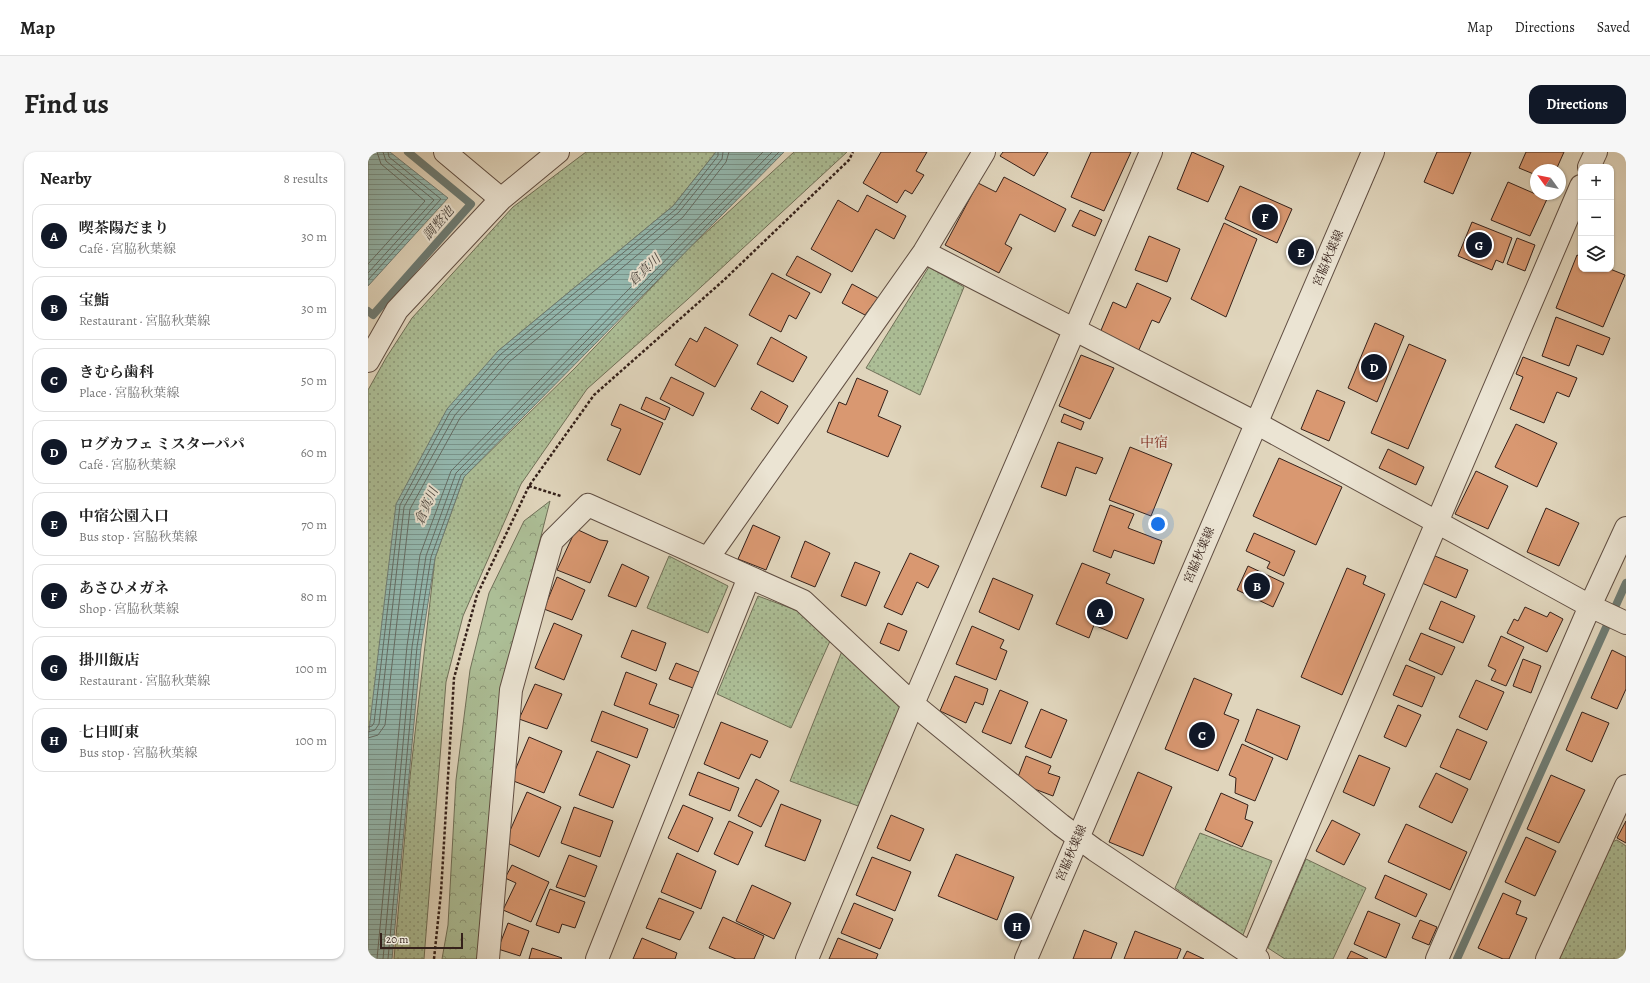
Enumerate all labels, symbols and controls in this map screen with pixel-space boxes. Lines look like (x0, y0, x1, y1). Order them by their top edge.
text: Map (20, 15, 55, 41)
text: Map (1467, 18, 1493, 37)
text: Directions (1515, 18, 1575, 37)
text: Saved (1597, 18, 1630, 37)
text: Find us (24, 85, 109, 123)
button: Directions (1529, 85, 1626, 124)
north arrow (1530, 164, 1566, 200)
map controls (1578, 164, 1614, 272)
button: + (1578, 164, 1614, 200)
text: Nearby (40, 167, 91, 190)
text: 8 results (284, 170, 328, 187)
button: − (1578, 200, 1614, 236)
water label: 調整池 (419, 201, 459, 243)
pin: F (1252, 202, 1278, 232)
text: 喫茶陽だまり (79, 218, 169, 238)
street label: 宮脇秋葉線 (1309, 227, 1347, 289)
text: A (50, 228, 58, 245)
text: 30 m (301, 228, 327, 245)
pin: G (1466, 230, 1492, 260)
button: layers (1578, 236, 1614, 272)
pin: E (1288, 237, 1314, 267)
text: Café · 宮脇秋葉線 (79, 240, 176, 257)
water label: 倉真川 (624, 249, 666, 290)
text: 宝鮨 (79, 290, 109, 310)
text: B (50, 300, 58, 317)
text: 30 m (301, 300, 327, 317)
text: Restaurant · 宮脇秋葉線 (79, 312, 210, 329)
pin: D (1361, 352, 1387, 382)
text: きむら歯科 (79, 362, 154, 382)
text: C (50, 372, 58, 389)
text: 50 m (301, 372, 327, 389)
text: Place · 宮脇秋葉線 (79, 384, 179, 401)
district label: 中宿 (1140, 433, 1168, 452)
text: ログカフェ ミスターパパ (79, 434, 245, 454)
text: D (49, 444, 59, 461)
text: 60 m (301, 444, 327, 461)
text: Café · 宮脇秋葉線 (79, 456, 176, 473)
water label: 倉真川 (410, 483, 443, 527)
text: 中宿公園入口 (79, 506, 169, 526)
your location (1148, 514, 1168, 534)
text: E (50, 516, 58, 533)
text: 70 m (301, 516, 327, 533)
street label: 宮脇秋葉線 (1180, 524, 1218, 586)
text: Bus stop · 宮脇秋葉線 (79, 528, 197, 545)
pin: B (1244, 571, 1270, 601)
text: あさひメガネ (79, 578, 169, 598)
text: F (51, 588, 57, 605)
text: 80 m (300, 588, 327, 605)
pin: A (1087, 597, 1113, 627)
text: Shop · 宮脇秋葉線 (79, 600, 179, 617)
text: 掛川飯店 (79, 650, 139, 670)
text: G (50, 660, 58, 677)
text: 100 m (295, 660, 327, 677)
text: Restaurant · 宮脇秋葉線 (79, 672, 210, 689)
pin: C (1189, 720, 1215, 750)
text: 七日町東 (79, 722, 139, 742)
text: H (49, 732, 59, 749)
text: 100 m (295, 732, 327, 749)
text: Bus stop · 宮脇秋葉線 (79, 744, 197, 761)
street label: 宮脇秋葉線 (1052, 822, 1090, 884)
pin: H (1004, 911, 1030, 941)
scale bar (380, 931, 463, 950)
text: 20 m (386, 932, 408, 947)

